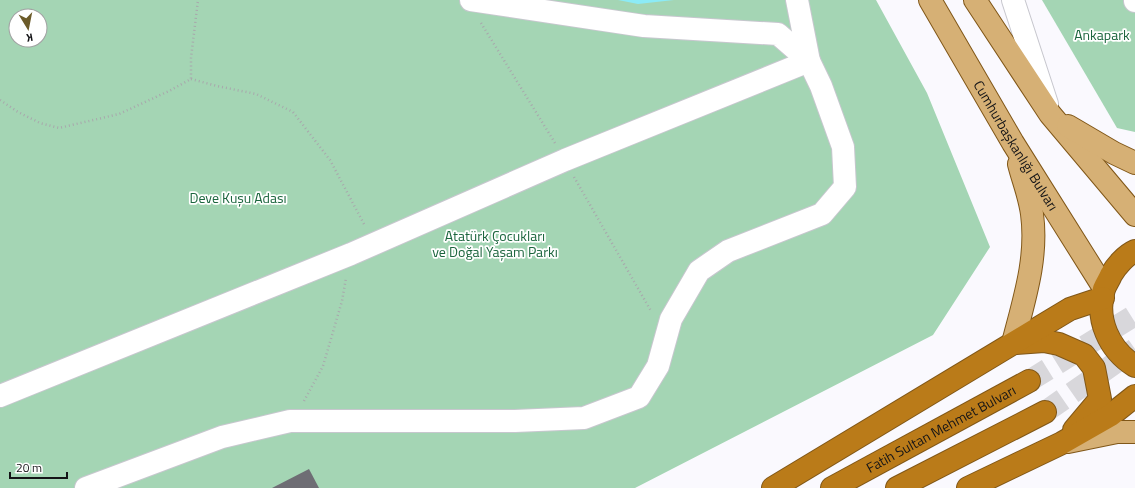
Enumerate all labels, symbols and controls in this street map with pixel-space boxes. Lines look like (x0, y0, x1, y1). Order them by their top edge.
north arrow (8, 8, 48, 48)
park label: Ankapark (1074, 24, 1130, 45)
text: K (25, 29, 34, 46)
street label: Cumhurbaşkanlığı Bulvarı (969, 76, 1064, 215)
park label: Deve Kuşu Adası (189, 187, 287, 208)
park label: Atatürk Çocukları ve Doğal Yaşam Parkı (432, 225, 558, 262)
street label: Fatih Sultan Mehmet Bulvarı (862, 379, 1019, 478)
scale bar (10, 454, 67, 480)
text: 20 m (16, 458, 42, 477)

